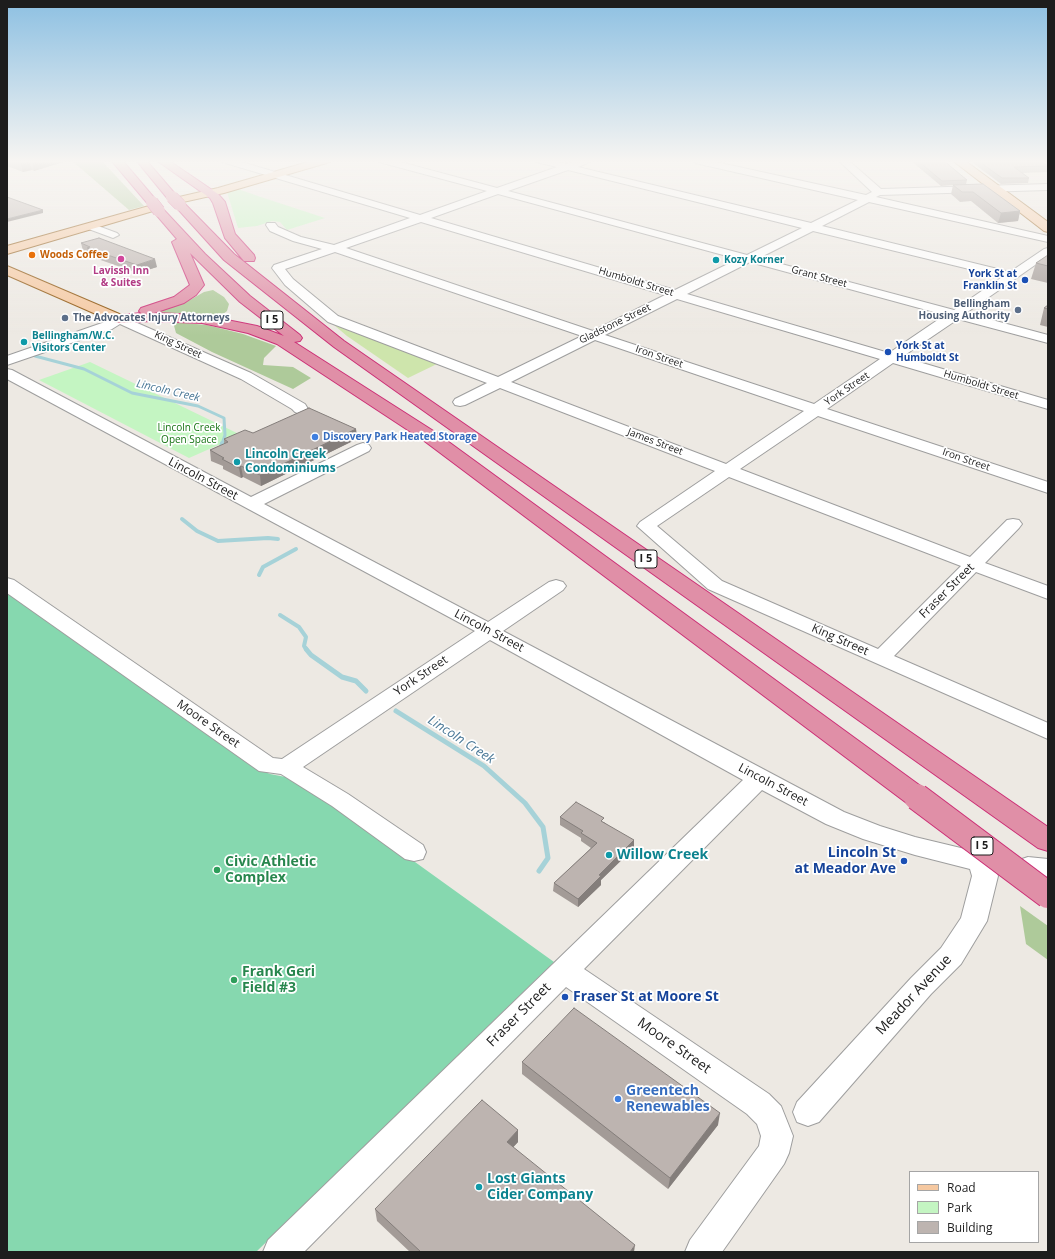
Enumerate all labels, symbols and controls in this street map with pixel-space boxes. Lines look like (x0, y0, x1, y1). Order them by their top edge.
place label: Woods Coffee (40, 249, 108, 261)
marker: Woods Coffee (27, 250, 37, 260)
marker: Lavissh Inn & Suites (116, 254, 126, 264)
place label: Kozy Korner (724, 254, 784, 266)
marker: Kozy Korner (711, 255, 721, 265)
street label: Grant Street (790, 264, 848, 290)
place label: Lavissh Inn & Suites (93, 265, 149, 288)
street label: Humboldt Street (597, 265, 675, 299)
place label: York St at Franklin St (963, 268, 1017, 292)
marker: York St at Franklin St (1020, 275, 1030, 285)
place label: Bellingham Housing Authority (919, 298, 1010, 322)
street label: Gladstone Street (577, 301, 653, 347)
marker: Bellingham Housing Authority (1013, 305, 1023, 315)
road number: I 5 (261, 311, 283, 329)
place label: The Advocates Injury Attorneys (73, 312, 230, 324)
marker: The Advocates Injury Attorneys (60, 313, 70, 323)
street label: King Street (152, 329, 204, 361)
place label: Bellingham/W.C. Visitors Center (32, 330, 114, 354)
marker: Bellingham/W.C. Visitors Center (19, 337, 29, 347)
place label: York St at Humboldt St (896, 340, 959, 364)
street label: Iron Street (634, 343, 684, 371)
marker: York St at Humboldt St (883, 347, 893, 357)
street label: Humboldt Street (942, 368, 1020, 402)
street label: York Street (822, 370, 872, 408)
water label: Lincoln Creek (135, 377, 201, 405)
park label: Lincoln Creek Open Space (158, 422, 220, 446)
street label: James Street (626, 426, 684, 458)
place label: Discovery Park Heated Storage (323, 431, 477, 443)
marker: Discovery Park Heated Storage (310, 432, 320, 442)
street label: Iron Street (941, 446, 991, 474)
place label: Lincoln Creek Condominiums (245, 448, 336, 476)
street label: Lincoln Street (166, 455, 240, 503)
marker: Lincoln Creek Condominiums (232, 457, 242, 467)
road number: I 5 (635, 550, 657, 568)
street label: Fraser Street (917, 561, 977, 621)
street label: Lincoln Street (452, 607, 526, 655)
street label: King Street (809, 621, 871, 659)
street label: York Street (391, 653, 451, 699)
street label: Moore Street (174, 697, 242, 751)
water label: Lincoln Creek (425, 713, 497, 767)
street label: Lincoln Street (736, 761, 810, 809)
road number: I 5 (971, 837, 993, 855)
place label: Lincoln St at Meador Ave (794, 845, 896, 878)
place label: Willow Creek (617, 847, 708, 863)
marker: Willow Creek (604, 850, 614, 860)
place label: Civic Athletic Complex (225, 854, 316, 886)
marker: Lincoln St at Meador Ave (899, 856, 909, 866)
marker: Civic Athletic Complex (212, 865, 222, 875)
street label: Meador Avenue (873, 951, 955, 1039)
place label: Frank Geri Field #3 (242, 964, 315, 996)
marker: Frank Geri Field #3 (229, 975, 239, 985)
street label: Fraser Street (483, 979, 555, 1051)
place label: Fraser St at Moore St (573, 989, 719, 1005)
marker: Fraser St at Moore St (560, 992, 570, 1002)
street label: Moore Street (634, 1015, 714, 1077)
place label: Greentech Renewables (626, 1083, 710, 1116)
marker: Greentech Renewables (613, 1094, 623, 1104)
place label: Lost Giants Cider Company (487, 1171, 593, 1204)
legend (909, 1171, 1039, 1243)
text: Road (947, 1179, 976, 1196)
marker: Lost Giants Cider Company (474, 1182, 484, 1192)
text: Park (947, 1199, 972, 1216)
text: Building (947, 1219, 992, 1236)

